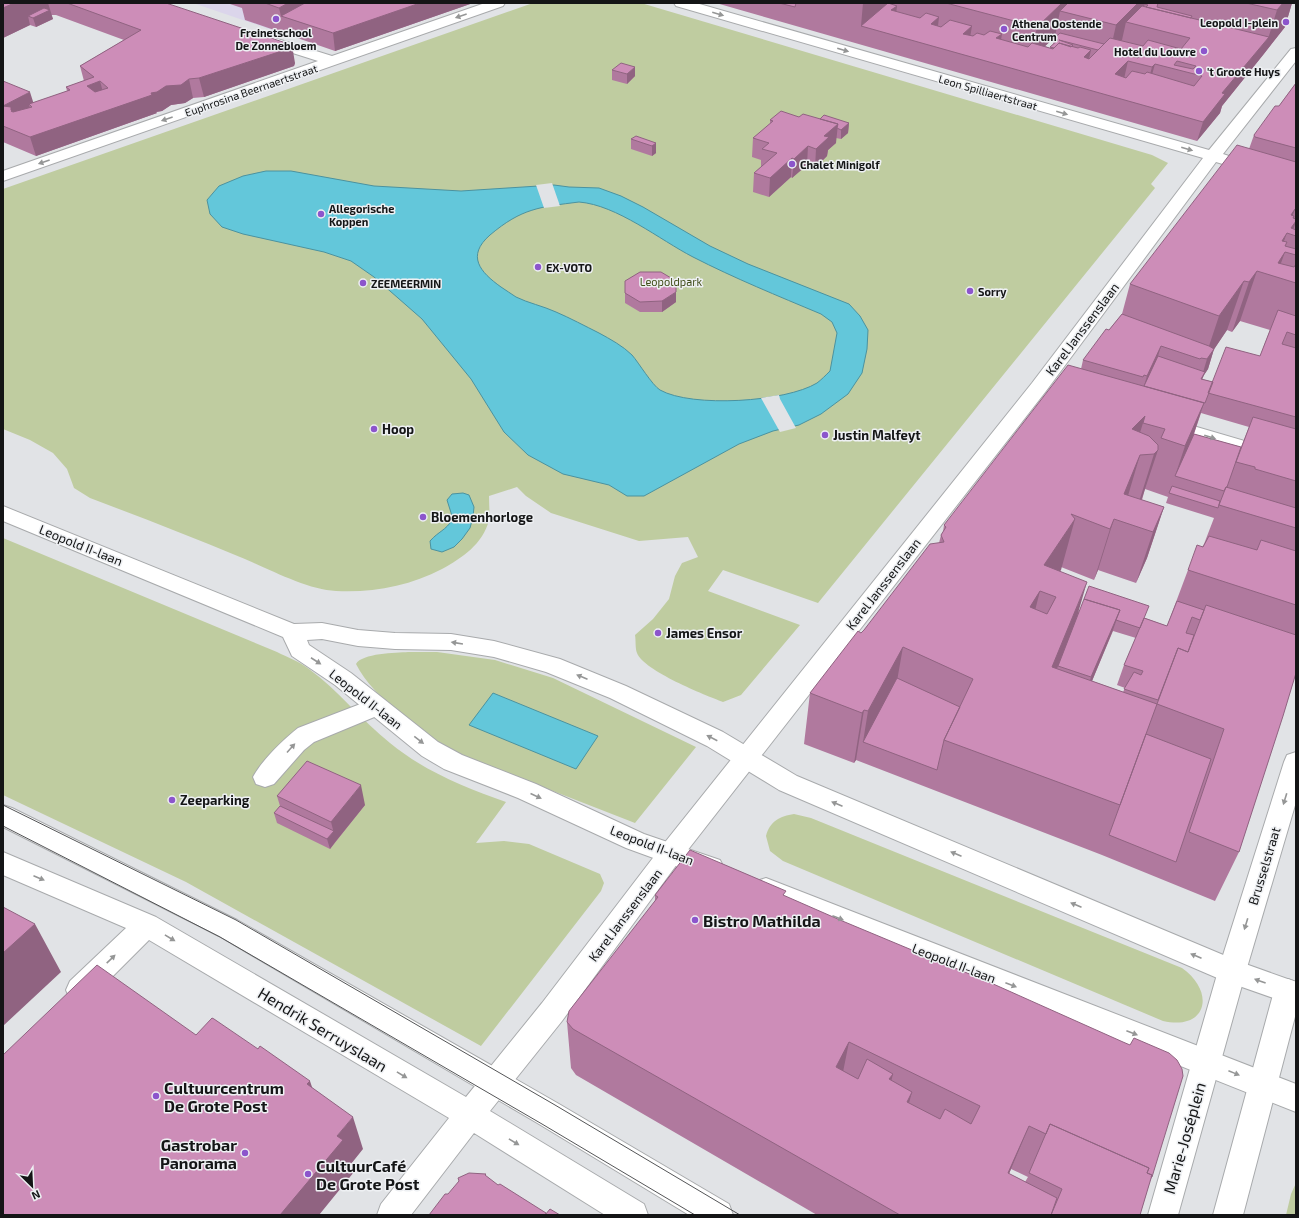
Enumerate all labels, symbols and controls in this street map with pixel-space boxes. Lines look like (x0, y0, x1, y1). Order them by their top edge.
one-way arrow (713, 11, 725, 17)
one-way arrow (455, 13, 467, 19)
marker: Freinetschool De Zonnebloem (271, 14, 281, 24)
place label: Leopold I-plein (1200, 16, 1278, 29)
place label: Athena Oostende Centrum (1012, 17, 1102, 43)
marker: Leopold I-plein (1281, 17, 1291, 27)
marker: Athena Oostende Centrum (999, 24, 1009, 34)
place label: Freinetschool De Zonnebloem (236, 26, 317, 52)
place label: Hotel du Louvre (1114, 45, 1196, 58)
marker: Hotel du Louvre (1199, 46, 1209, 56)
one-way arrow (838, 47, 850, 53)
street label: Euphrosina Beernaertstraat (183, 61, 319, 119)
place label: 't Groote Huys (1207, 65, 1280, 79)
marker: 't Groote Huys (1194, 66, 1204, 76)
street label: Leon Spilliaertstraat (937, 72, 1039, 112)
one-way arrow (1057, 110, 1069, 116)
one-way arrow (160, 116, 172, 122)
one-way arrow (1182, 146, 1194, 152)
place label: Chalet Minigolf (800, 158, 880, 171)
one-way arrow (38, 159, 50, 165)
marker: Chalet Minigolf (787, 159, 797, 169)
place label: Allegorische Koppen (329, 202, 394, 228)
marker: Allegorische Koppen (316, 209, 326, 219)
place label: EX-VOTO (546, 261, 593, 274)
marker: EX-VOTO (533, 262, 543, 272)
park label: Leopoldpark (640, 275, 703, 288)
place label: ZEEMEERMIN (371, 277, 441, 290)
marker: ZEEMEERMIN (358, 278, 368, 288)
street label: Karel Janssenslaan (1042, 279, 1122, 379)
place label: Sorry (978, 285, 1007, 299)
marker: Sorry (965, 286, 975, 296)
place label: Hoop (382, 421, 414, 437)
marker: Hoop (369, 424, 379, 434)
place label: Justin Malfeyt (833, 427, 921, 443)
marker: Justin Malfeyt (820, 430, 830, 440)
one-way arrow (1205, 434, 1217, 440)
place label: Bloemenhorloge (431, 509, 533, 525)
marker: Bloemenhorloge (418, 512, 428, 522)
street label: Leopold II-laan (37, 521, 125, 569)
street label: Karel Janssenslaan (842, 535, 924, 633)
place label: James Ensor (666, 625, 743, 641)
marker: James Ensor (653, 628, 663, 638)
one-way arrow (451, 640, 463, 646)
one-way arrow (311, 657, 322, 664)
street label: Leopold II-laan (326, 665, 406, 733)
one-way arrow (576, 674, 587, 680)
one-way arrow (706, 735, 718, 741)
one-way arrow (413, 736, 424, 745)
one-way arrow (287, 743, 296, 753)
place label: Zeeparking (180, 792, 250, 808)
one-way arrow (530, 793, 542, 799)
one-way arrow (1281, 794, 1287, 806)
marker: Zeeparking (167, 795, 177, 805)
one-way arrow (831, 801, 842, 807)
street label: Leopold II-laan (608, 822, 696, 868)
street label: Brusselstraat (1245, 825, 1283, 907)
one-way arrow (950, 851, 962, 857)
street label: Karel Janssenslaan (585, 865, 665, 965)
one-way arrow (33, 875, 44, 881)
one-way arrow (1070, 902, 1082, 908)
place label: Bistro Mathilda (703, 911, 821, 930)
marker: Bistro Mathilda (690, 915, 700, 925)
one-way arrow (833, 915, 845, 921)
one-way arrow (1243, 918, 1249, 930)
one-way arrow (164, 934, 176, 941)
street label: Leopold II-laan (910, 940, 998, 986)
one-way arrow (1189, 952, 1201, 958)
one-way arrow (106, 954, 116, 964)
one-way arrow (1253, 978, 1265, 984)
street label: Hendrik Serruyslaan (255, 983, 391, 1075)
one-way arrow (1006, 983, 1018, 989)
one-way arrow (1127, 1030, 1139, 1036)
one-way arrow (1228, 1070, 1239, 1076)
one-way arrow (396, 1072, 408, 1079)
place label: Cultuurcentrum De Grote Post (164, 1078, 284, 1115)
street label: Marie-Joséplein (1159, 1080, 1209, 1196)
marker: Cultuurcentrum De Grote Post (151, 1091, 161, 1101)
place label: Gastrobar Panorama (160, 1135, 237, 1172)
one-way arrow (509, 1138, 519, 1146)
marker: Gastrobar Panorama (240, 1148, 250, 1158)
place label: CultuurCafé De Grote Post (316, 1156, 420, 1193)
north arrow (12, 1166, 52, 1206)
marker: CultuurCafé De Grote Post (303, 1169, 313, 1179)
text: N (30, 1188, 43, 1203)

